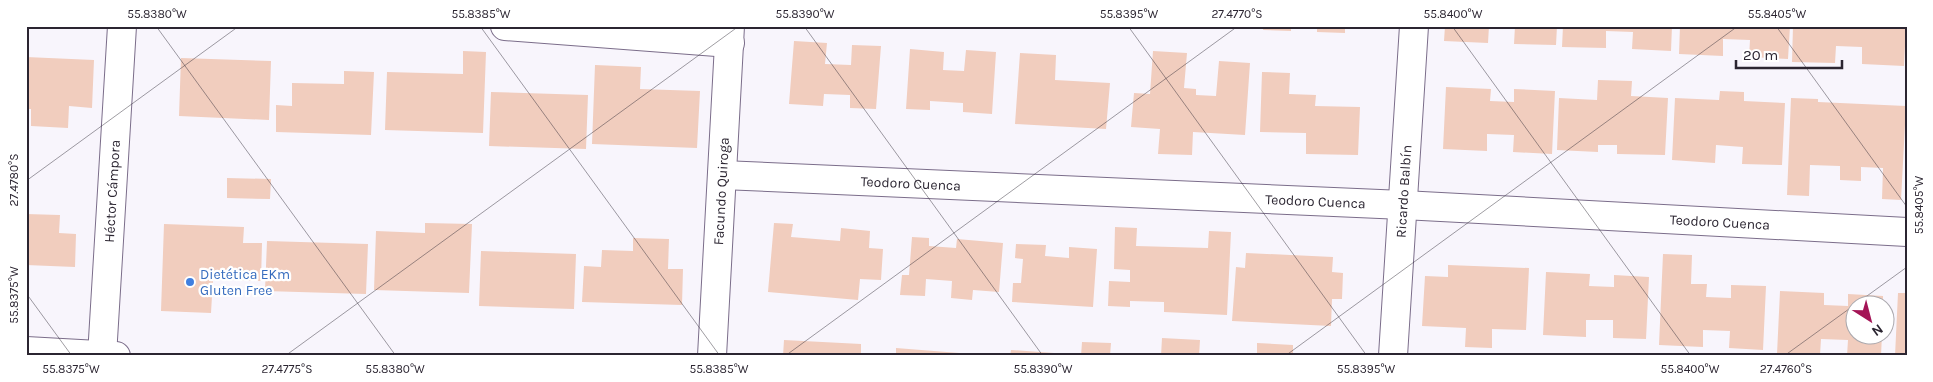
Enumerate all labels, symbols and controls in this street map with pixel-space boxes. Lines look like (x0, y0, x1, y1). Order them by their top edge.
text: 55.8380°W (127, 7, 187, 21)
text: 55.8385°W (451, 7, 511, 21)
text: 55.8390°W (775, 7, 835, 21)
text: 55.8395°W (1100, 7, 1159, 21)
text: 27.4770°S (1211, 7, 1263, 21)
text: 55.8400°W (1424, 7, 1483, 21)
text: 55.8405°W (1748, 7, 1807, 21)
scale bar (1736, 38, 1842, 70)
text: 20 m (1743, 46, 1778, 64)
street label: Facundo Quiroga (710, 137, 733, 246)
street label: Héctor Cámpora (101, 139, 124, 243)
street label: Ricardo Balbín (1393, 144, 1415, 238)
text: 27.4780°S (7, 154, 21, 206)
street label: Teodoro Cuenca (860, 173, 961, 195)
text: 55.8405°W (1912, 175, 1926, 234)
street label: Teodoro Cuenca (1265, 191, 1366, 212)
street label: Teodoro Cuenca (1669, 211, 1770, 234)
text: 55.8375°W (7, 266, 21, 324)
place label: Dietética EKm Gluten Free (200, 266, 290, 299)
marker: Dietética EKm Gluten Free (184, 276, 196, 288)
north arrow (1846, 294, 1896, 344)
text: N (1868, 320, 1886, 340)
text: 55.8375°W (42, 362, 100, 376)
text: 27.4775°S (262, 362, 312, 376)
text: 55.8380°W (365, 362, 425, 376)
text: 55.8385°W (689, 362, 749, 376)
text: 55.8390°W (1013, 362, 1073, 376)
text: 55.8395°W (1337, 362, 1396, 376)
text: 55.8400°W (1661, 362, 1720, 376)
text: 27.4760°S (1760, 362, 1812, 376)

